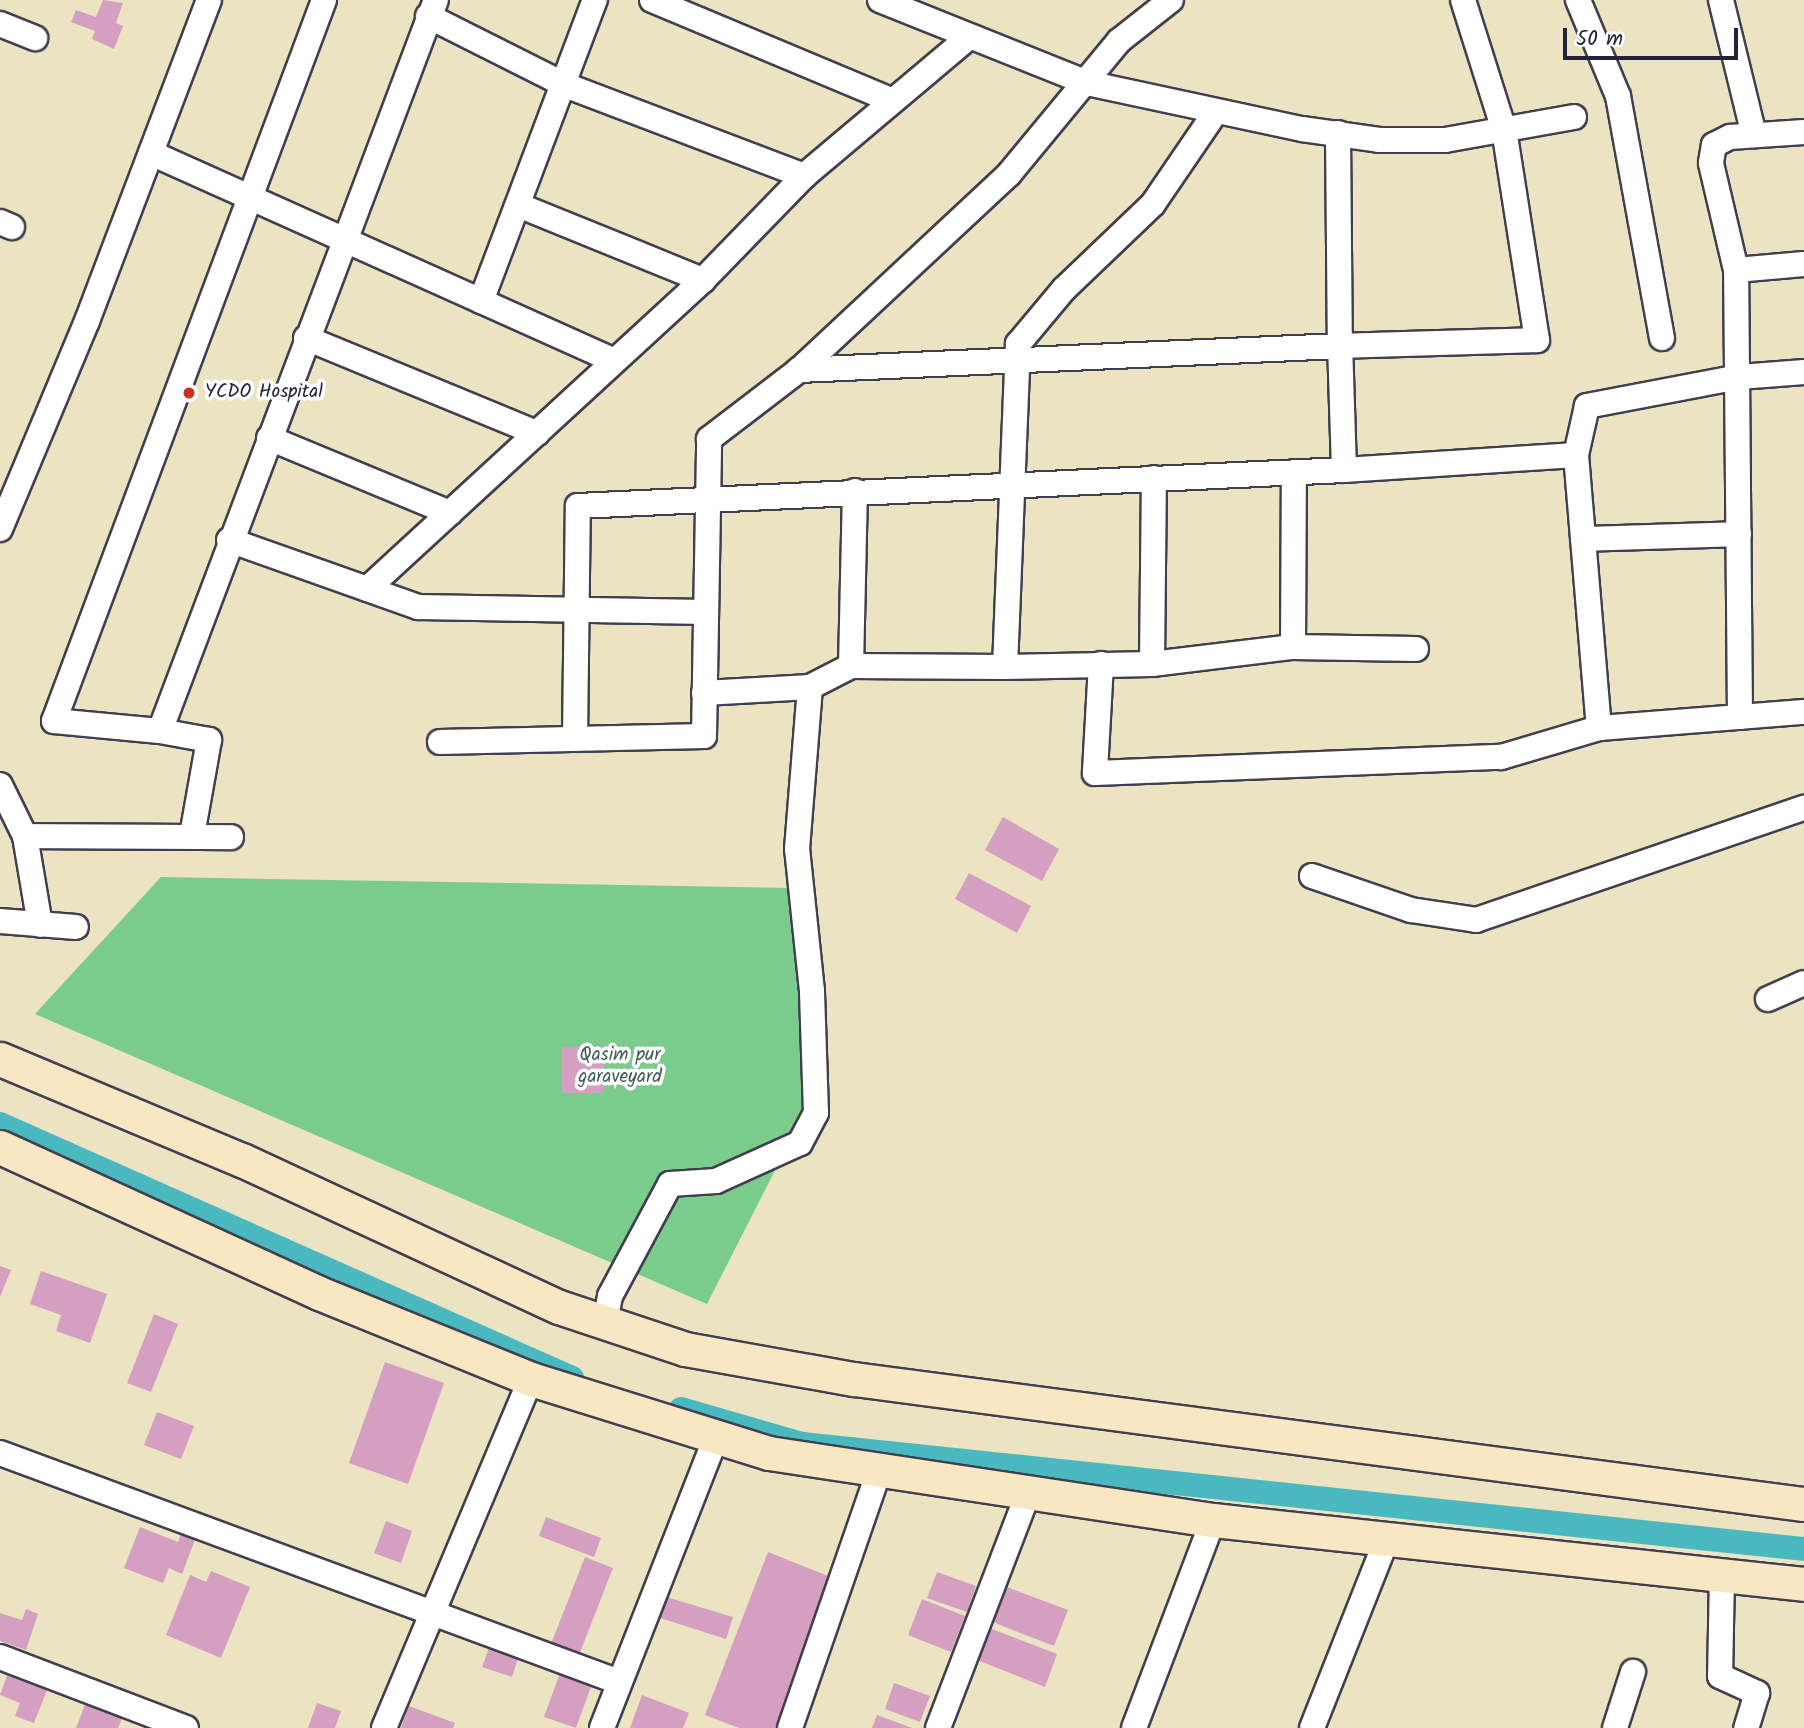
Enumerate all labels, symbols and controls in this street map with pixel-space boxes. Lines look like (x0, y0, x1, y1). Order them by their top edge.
scale bar (1566, 14, 1741, 58)
text: 50 m (1576, 23, 1623, 56)
place label: YCDO Hospital (205, 382, 323, 404)
marker: YCDO Hospital (179, 383, 199, 403)
park label: Qasim pur garaveyard (578, 1045, 662, 1089)

